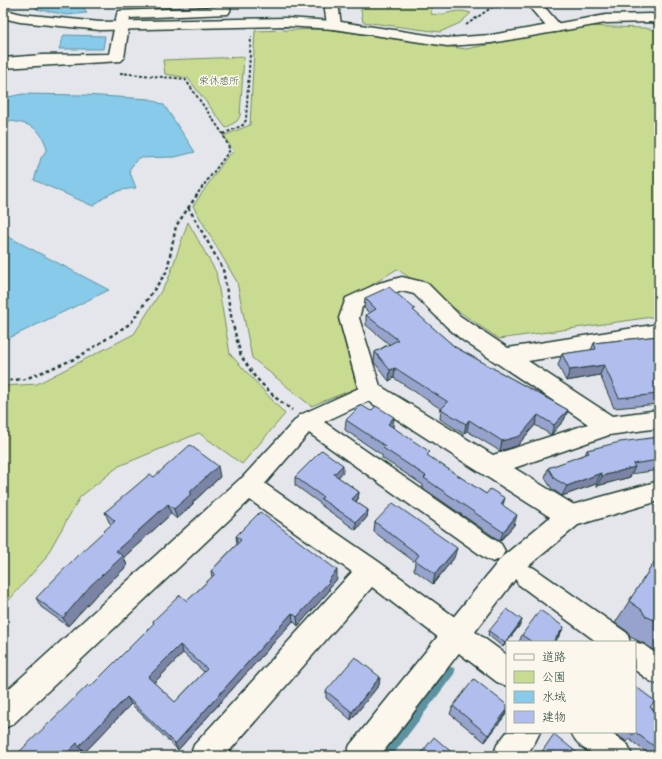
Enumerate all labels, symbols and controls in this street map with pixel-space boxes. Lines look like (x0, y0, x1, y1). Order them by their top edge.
park label: 栄休憩所 (199, 72, 239, 90)
legend (506, 641, 636, 733)
text: 道路 (542, 646, 566, 668)
text: 公園 (542, 666, 566, 688)
text: 水域 (542, 686, 566, 708)
text: 建物 (542, 706, 566, 728)

